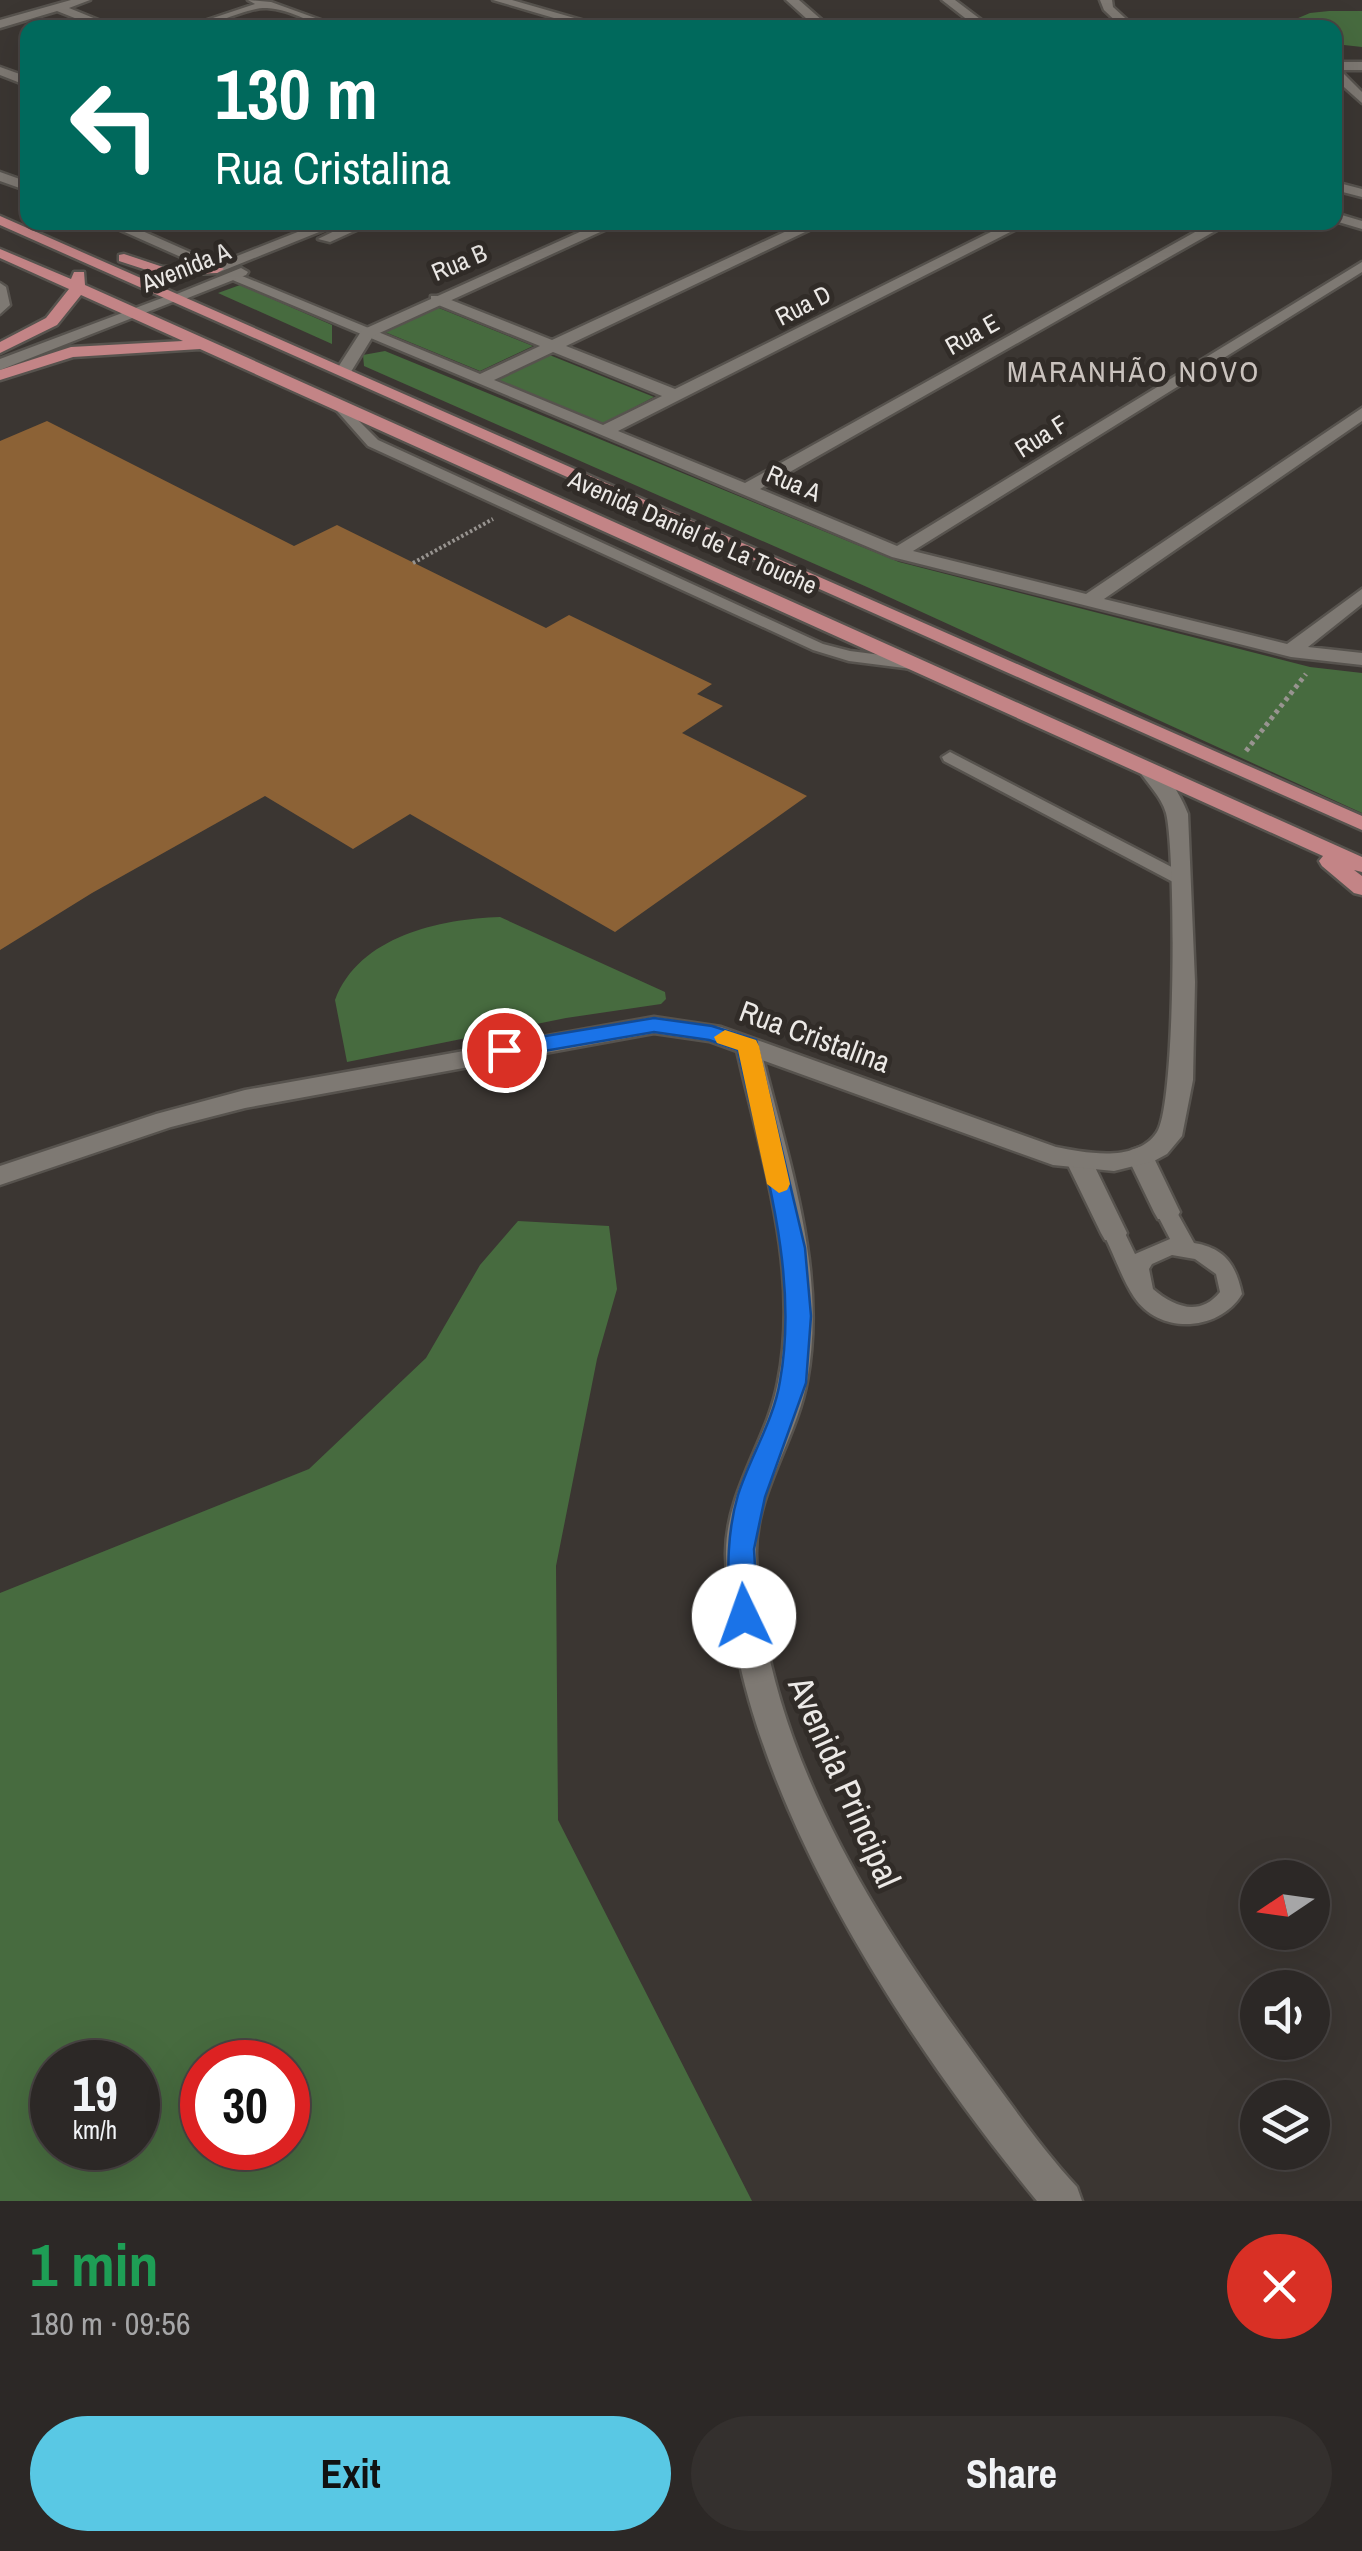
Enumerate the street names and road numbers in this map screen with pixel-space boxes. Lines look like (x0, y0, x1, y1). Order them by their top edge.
street label: Avenida A (136, 234, 236, 301)
street label: Rua B (426, 235, 492, 289)
street label: Rua D (769, 277, 837, 333)
street label: Rua E (939, 305, 1005, 363)
street label: Rua F (1008, 407, 1074, 465)
street label: Rua A (762, 456, 827, 510)
street label: Avenida Daniel de La Touche (563, 462, 822, 602)
street label: Rua Cristalina (734, 990, 896, 1082)
street label: Avenida Principal (777, 1668, 912, 1895)

